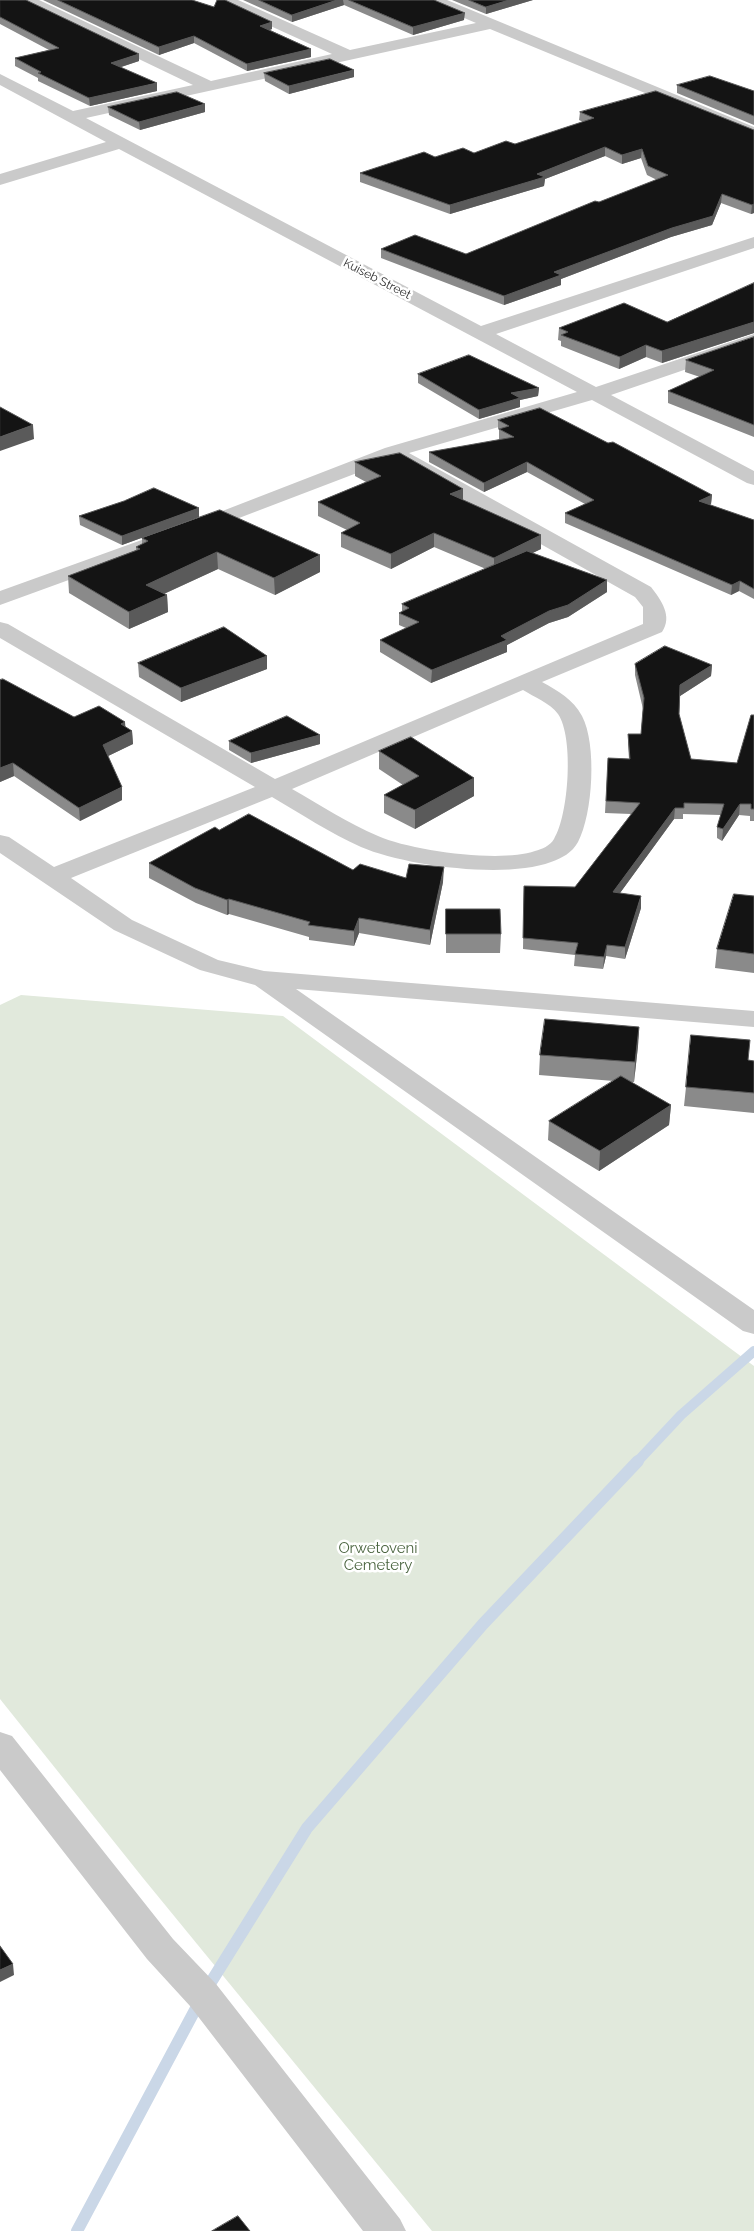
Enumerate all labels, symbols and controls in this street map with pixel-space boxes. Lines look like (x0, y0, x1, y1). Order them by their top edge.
street label: Kuiseb Street (341, 256, 413, 302)
park label: Orwetoveni Cemetery (338, 1539, 418, 1574)

